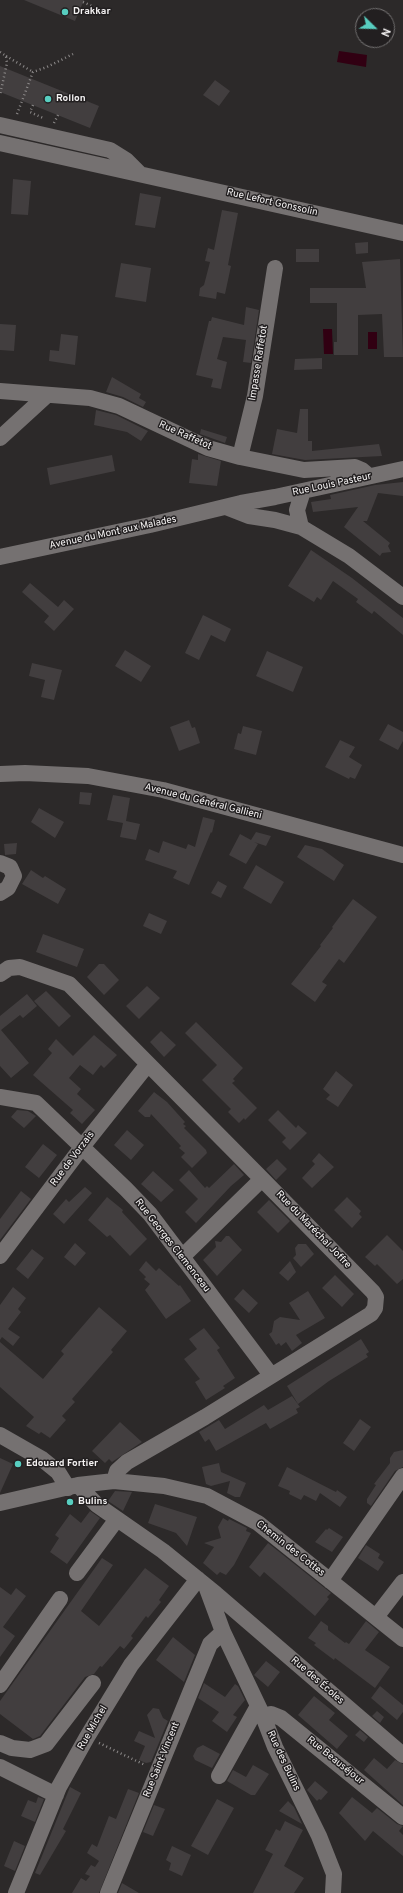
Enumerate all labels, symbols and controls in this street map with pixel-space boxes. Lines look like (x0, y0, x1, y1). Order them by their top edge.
place label: Drakkar (73, 6, 111, 18)
marker: Drakkar (60, 7, 70, 17)
north arrow (355, 8, 395, 48)
text: N (377, 26, 393, 39)
place label: Rollon (56, 93, 86, 105)
marker: Rollon (43, 94, 53, 104)
street label: Rue Lefort Gonssolin (225, 187, 319, 219)
street label: Impasse Raffetot (247, 324, 271, 402)
street label: Rue Raffetot (157, 419, 213, 453)
street label: Rue Louis Pasteur (291, 471, 373, 499)
street label: Avenue du Mont aux Malades (48, 514, 178, 552)
street label: Avenue du Général Gallieni (143, 782, 263, 822)
street label: Rue de Vorzais (48, 1129, 98, 1189)
street label: Rue du Maréchal Joffre (273, 1189, 353, 1271)
street label: Rue Georges Clemenceau (132, 1197, 212, 1295)
place label: Edouard Fortier (26, 1458, 98, 1470)
marker: Edouard Fortier (13, 1459, 23, 1469)
place label: Bulins (78, 1496, 107, 1508)
marker: Bulins (65, 1497, 75, 1507)
street label: Chemin des Cottes (253, 1518, 327, 1580)
street label: Rue des Écoles (288, 1655, 346, 1707)
street label: Rue Michel (76, 1704, 110, 1752)
street label: Rue Saint-Vincent (141, 1720, 183, 1800)
street label: Rue des Bulins (264, 1729, 302, 1793)
street label: Rue Beauséjour (304, 1734, 366, 1788)

